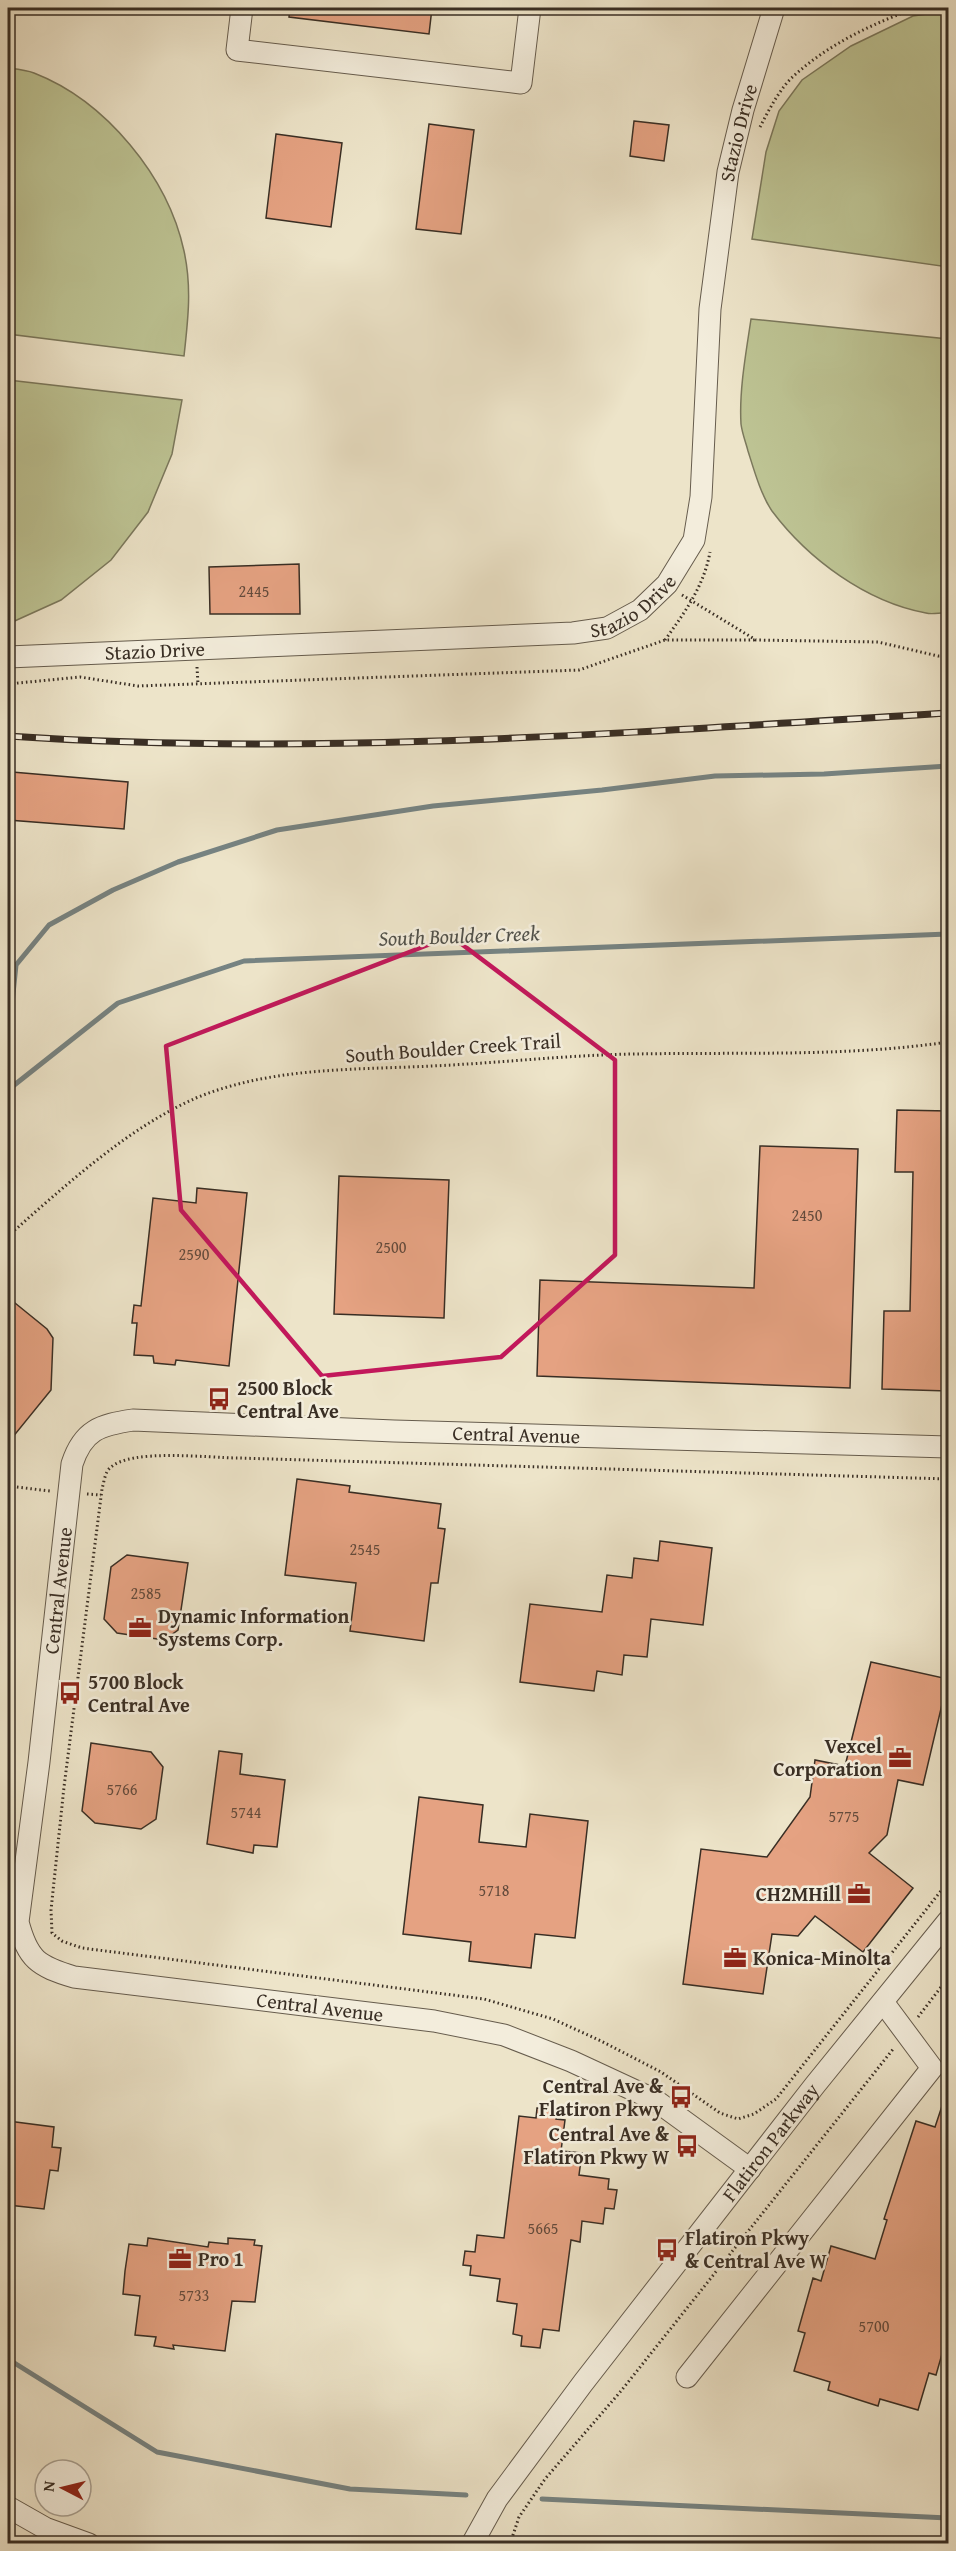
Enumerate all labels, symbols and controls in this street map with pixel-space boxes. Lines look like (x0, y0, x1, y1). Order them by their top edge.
street label: Stazio Drive (712, 80, 764, 183)
street label: Stazio Drive (588, 569, 683, 644)
house number: 2445 (239, 579, 269, 603)
street label: Stazio Drive (104, 634, 206, 667)
water label: South Boulder Creek (378, 917, 540, 954)
street label: South Boulder Creek Trail (344, 1025, 562, 1070)
house number: 2450 (792, 1203, 823, 1227)
house number: 2500 (376, 1235, 407, 1259)
house number: 2590 (179, 1242, 210, 1266)
place label: 2500 Block Central Ave (237, 1373, 339, 1425)
bus stop icon: 2500 Block Central Ave (206, 1386, 232, 1412)
street label: Central Avenue (452, 1418, 580, 1450)
street label: Central Avenue (36, 1526, 79, 1656)
house number: 2545 (350, 1537, 380, 1561)
house number: 2585 (131, 1581, 161, 1605)
place label: Dynamic Information Systems Corp. (158, 1601, 350, 1653)
office icon: Dynamic Information Systems Corp. (127, 1615, 153, 1641)
place label: 5700 Block Central Ave (88, 1667, 190, 1719)
bus stop icon: 5700 Block Central Ave (57, 1680, 83, 1706)
place label: Vexcel Corporation (773, 1731, 882, 1783)
office icon: Vexcel Corporation (887, 1745, 913, 1771)
house number: 5766 (107, 1777, 138, 1801)
house number: 5744 (231, 1800, 262, 1824)
house number: 5775 (829, 1804, 859, 1828)
house number: 5718 (479, 1878, 510, 1902)
place label: CH2MHill (756, 1879, 841, 1908)
office icon: CH2MHill (846, 1881, 872, 1907)
place label: Konica-Minolta (753, 1943, 892, 1972)
office icon: Konica-Minolta (722, 1945, 748, 1971)
street label: Central Avenue (255, 1984, 385, 2029)
place label: Central Ave & Flatiron Pkwy (539, 2071, 664, 2123)
street label: Flatiron Parkway (715, 2076, 826, 2207)
bus stop icon: Central Ave & Flatiron Pkwy (668, 2084, 694, 2110)
place label: Central Ave & Flatiron Pkwy W (524, 2119, 670, 2171)
bus stop icon: Central Ave & Flatiron Pkwy W (674, 2133, 700, 2159)
house number: 5665 (528, 2216, 558, 2240)
place label: Flatiron Pkwy & Central Ave W (685, 2223, 828, 2275)
bus stop icon: Flatiron Pkwy & Central Ave W (654, 2237, 680, 2263)
place label: Pro 1 (198, 2244, 244, 2273)
office icon: Pro 1 (167, 2246, 193, 2272)
house number: 5733 (179, 2283, 209, 2307)
house number: 5700 (859, 2314, 890, 2338)
north arrow (33, 2458, 93, 2518)
text: N (36, 2479, 61, 2493)

